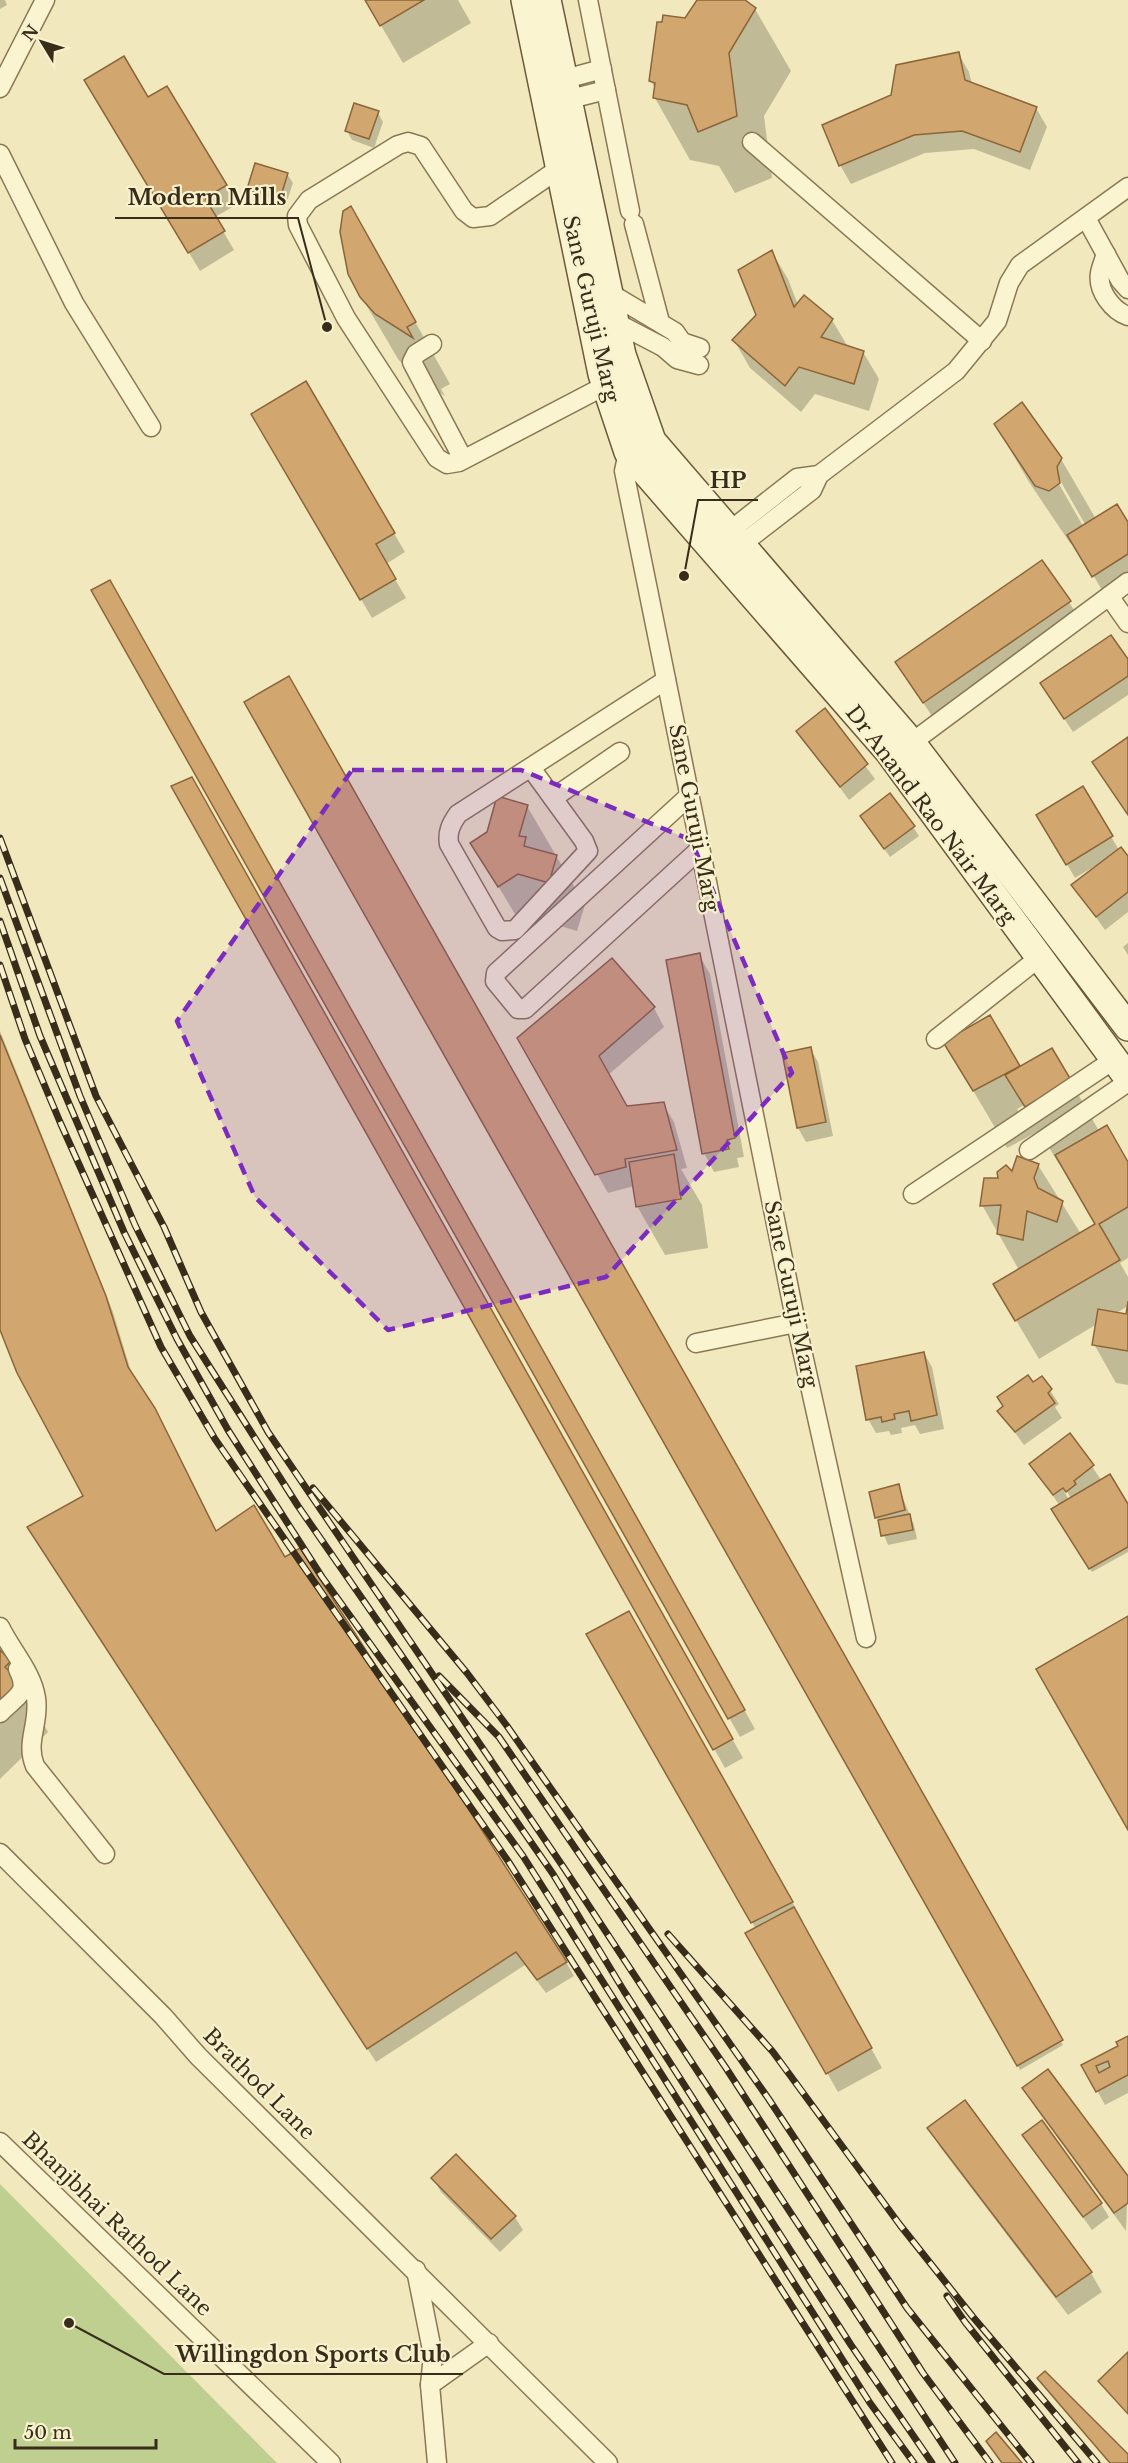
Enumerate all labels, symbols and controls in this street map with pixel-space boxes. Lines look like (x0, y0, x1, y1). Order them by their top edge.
north arrow (12, 12, 72, 72)
text: N (18, 21, 43, 45)
callout: Modern Mills (115, 178, 298, 218)
text: Modern Mills (127, 184, 287, 211)
street label: Sane Guruji Marg (557, 213, 625, 405)
callout: HP (698, 460, 758, 500)
text: HP (710, 467, 747, 494)
street label: Dr Anand Rao Nair Marg (840, 700, 1022, 930)
street label: Sane Guruji Marg (663, 722, 725, 915)
street label: Sane Guruji Marg (758, 1198, 824, 1390)
street label: Brathod Lane (198, 2023, 320, 2145)
street label: Bhanjbhai Rathod Lane (17, 2126, 217, 2322)
callout: Willingdon Sports Club (164, 2334, 463, 2374)
text: Willingdon Sports Club (174, 2341, 451, 2368)
scale bar (15, 2412, 156, 2450)
text: 50 m (24, 2422, 72, 2444)

